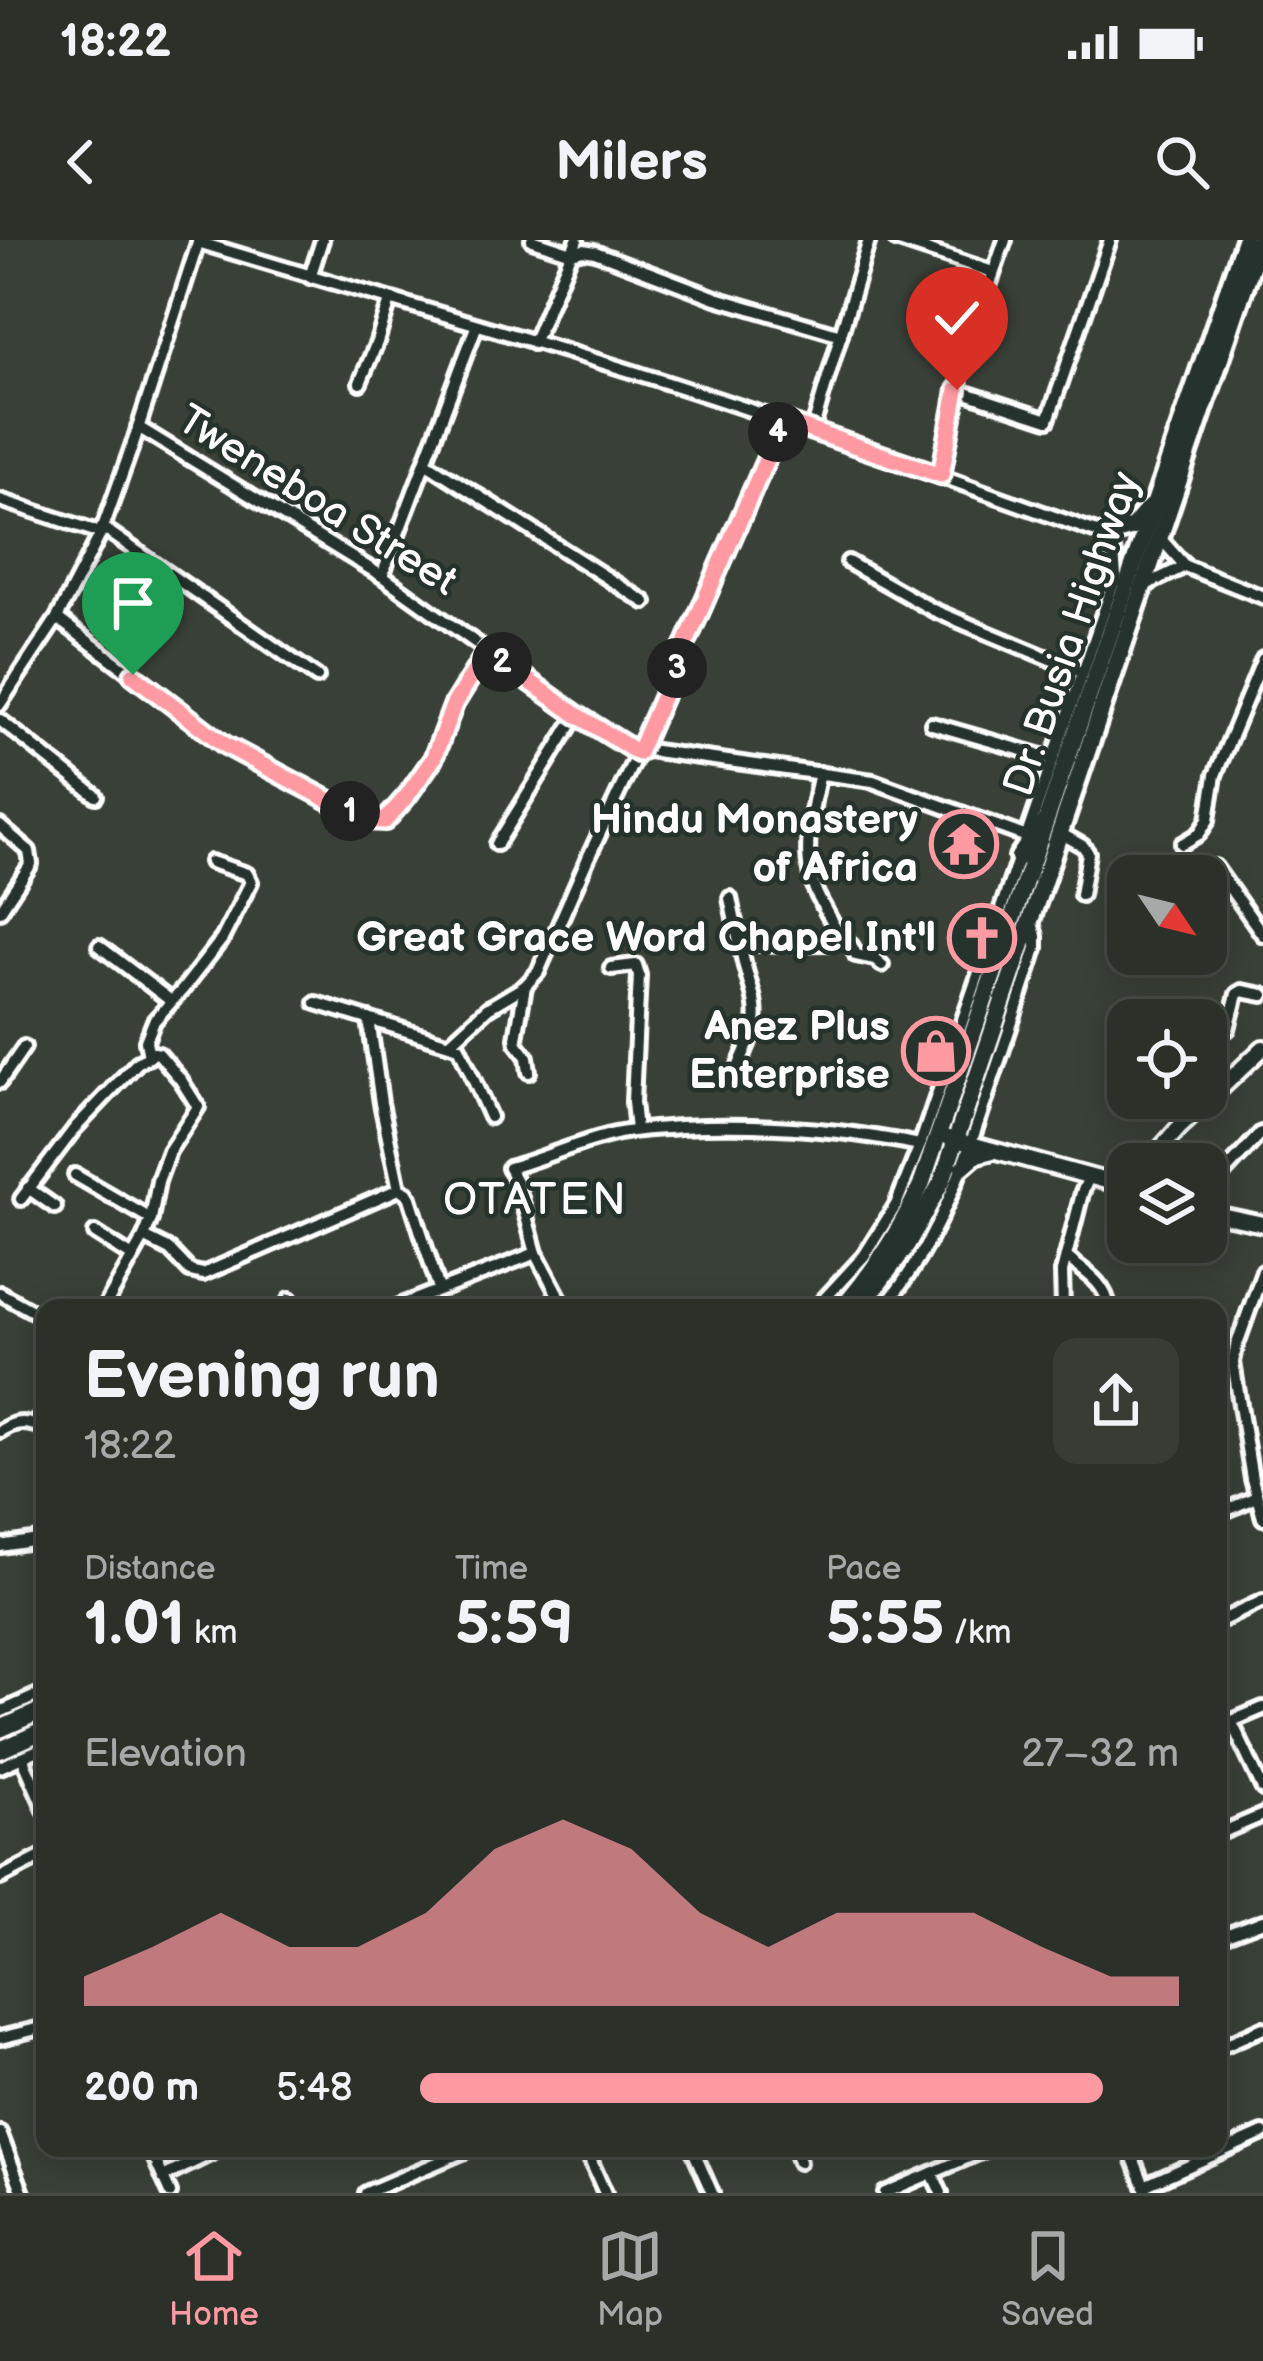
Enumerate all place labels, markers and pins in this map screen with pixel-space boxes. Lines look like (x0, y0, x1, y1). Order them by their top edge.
pin (906, 267, 1008, 390)
pin: 4 (748, 402, 808, 462)
pin (82, 552, 184, 675)
pin: 2 (472, 632, 532, 692)
pin: 3 (647, 638, 707, 698)
pin: 1 (320, 781, 380, 841)
place label: Hindu Monastery of Africa (591, 795, 918, 894)
temple icon: Hindu Monastery of Africa (929, 809, 999, 879)
church icon: Great Grace Word Chapel Int'l (947, 903, 1017, 973)
place label: Great Grace Word Chapel Int'l (356, 913, 936, 964)
place label: Anez Plus Enterprise (689, 1002, 890, 1101)
shop icon: Anez Plus Enterprise (901, 1016, 971, 1086)

